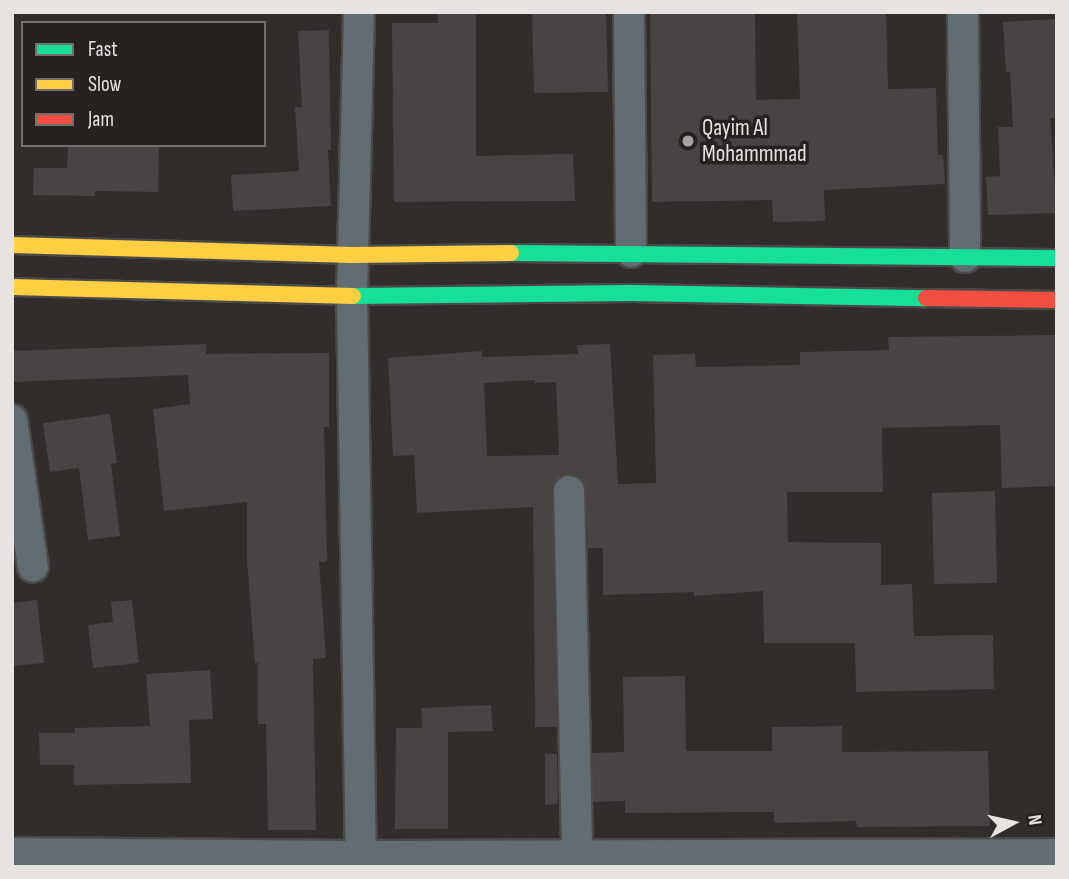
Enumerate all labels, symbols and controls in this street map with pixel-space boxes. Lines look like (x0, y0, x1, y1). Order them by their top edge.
legend (21, 21, 266, 147)
text: Fast (88, 37, 118, 62)
text: Slow (88, 72, 121, 97)
text: Jam (88, 107, 114, 132)
place label: Qayim Al Mohammmad (702, 114, 807, 168)
marker: Qayim Al Mohammmad (680, 133, 696, 149)
north arrow (978, 788, 1048, 858)
text: N (1022, 813, 1046, 827)

